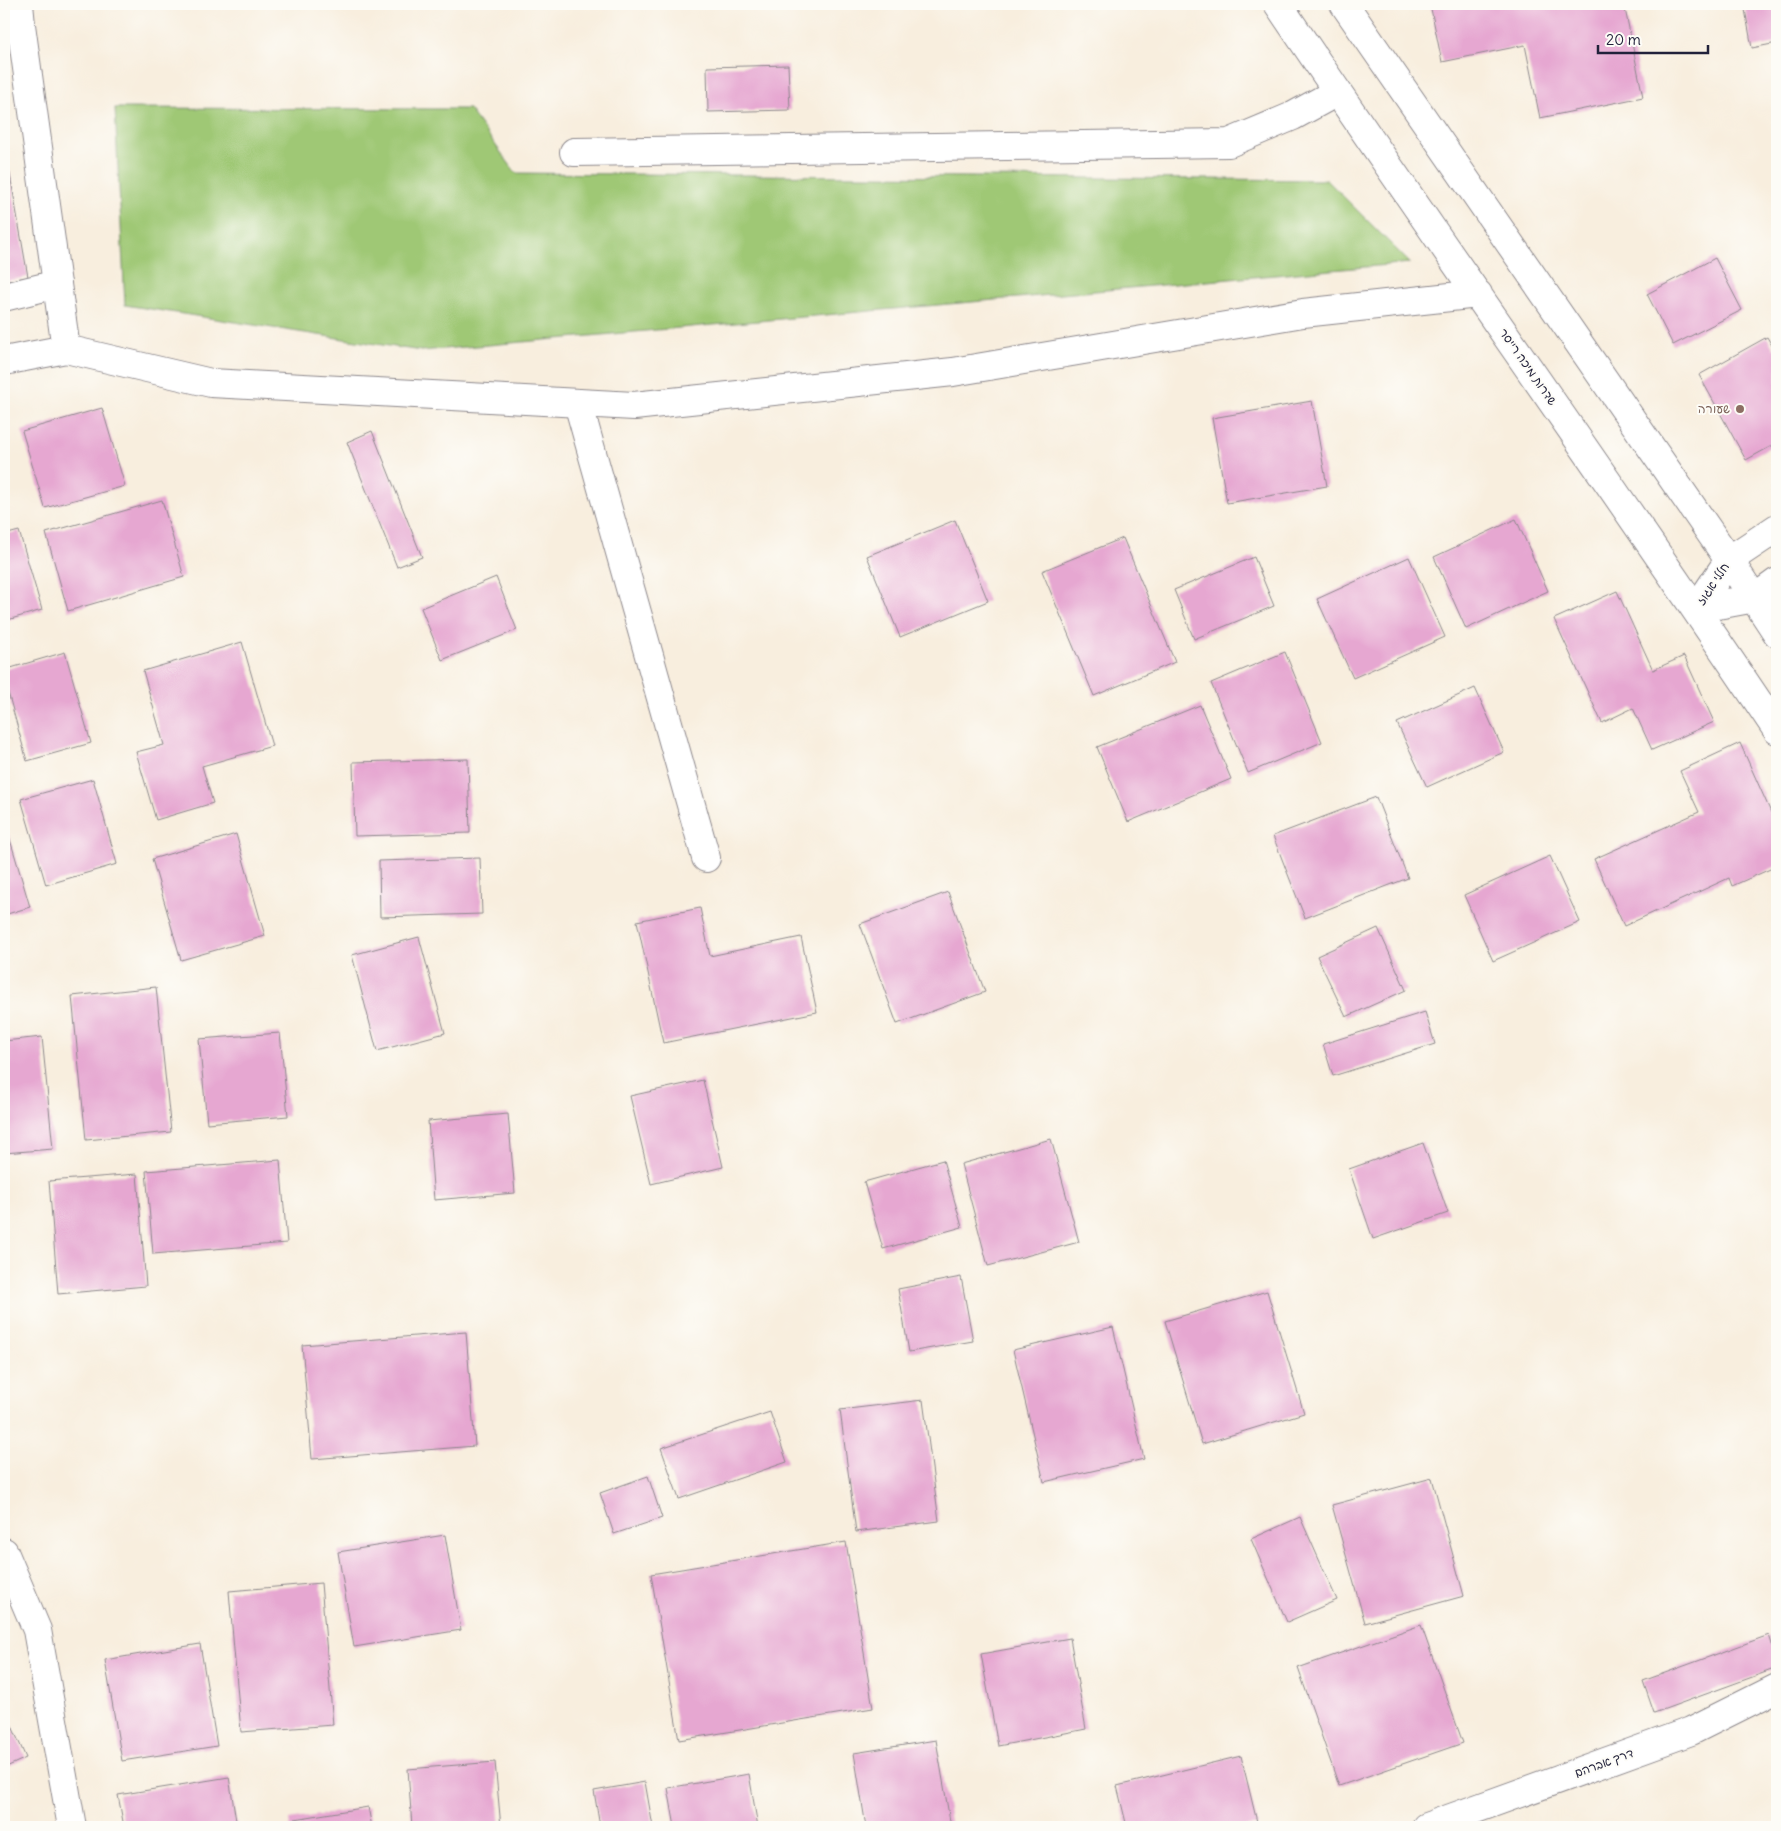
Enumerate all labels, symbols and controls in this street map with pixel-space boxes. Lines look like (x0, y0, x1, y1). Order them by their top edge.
scale bar (1598, 22, 1708, 54)
text: 20 m (1606, 30, 1641, 49)
street label: שדרות מיכה רייסר (1496, 325, 1561, 408)
place label: שעורה (1698, 401, 1730, 416)
marker: שעורה (1734, 403, 1746, 415)
street label: חללי אגוז (1693, 560, 1732, 608)
street label: דרך אברהם (1572, 1745, 1635, 1780)

